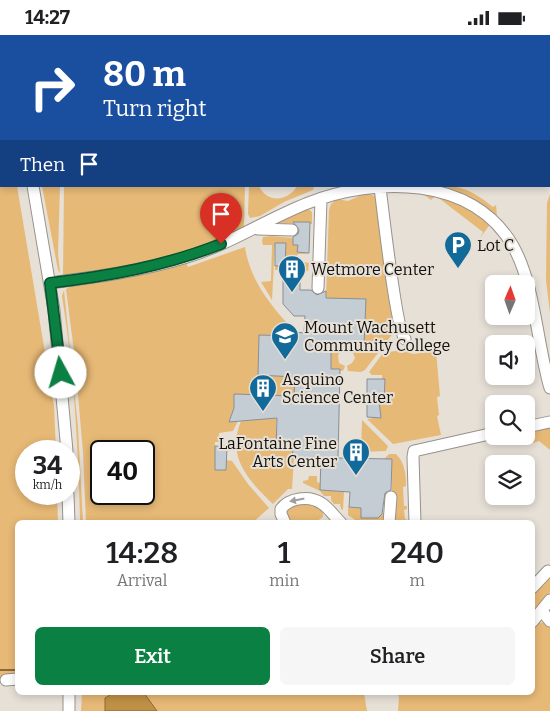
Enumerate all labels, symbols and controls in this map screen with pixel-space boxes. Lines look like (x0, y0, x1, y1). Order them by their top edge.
text: 14:27 (25, 6, 70, 29)
text: 80 m (103, 53, 186, 95)
icon: right (20, 55, 85, 120)
text: Turn right (103, 95, 206, 122)
icon: arrive (75, 150, 103, 178)
text: Then (20, 153, 65, 176)
pin (200, 193, 242, 244)
icon: arrive (207, 200, 235, 228)
parking icon: Lot C (443, 230, 473, 269)
place label: Lot C (477, 236, 514, 255)
building icon: Wetmore Center (277, 254, 307, 293)
place label: Wetmore Center (311, 260, 434, 279)
north arrow (485, 275, 535, 325)
map controls (485, 275, 535, 505)
place label: Mount Wachusett Community College (304, 318, 450, 355)
school or university icon: Mount Wachusett Community College (270, 321, 300, 360)
button: sound (485, 335, 535, 385)
position arrow (34, 346, 86, 398)
place label: Asquino Science Center (282, 370, 393, 407)
building icon: Asquino Science Center (248, 373, 278, 412)
button: search (485, 395, 535, 445)
place label: LaFontaine Fine Arts Center (218, 434, 337, 471)
building icon: LaFontaine Fine Arts Center (341, 437, 371, 476)
speed limit sign: 40 (90, 440, 155, 505)
text: 34 (33, 451, 62, 481)
button: layers (485, 455, 535, 505)
text: km/h (33, 478, 62, 492)
one-way arrow (288, 497, 304, 505)
text: 14:28 (106, 535, 178, 571)
text: 1 (278, 535, 291, 571)
text: 240 (390, 535, 444, 571)
text: Arrival (117, 571, 167, 590)
text: min (269, 571, 299, 590)
text: m (410, 571, 425, 590)
button: Exit (35, 627, 270, 685)
button: Share (280, 627, 515, 685)

